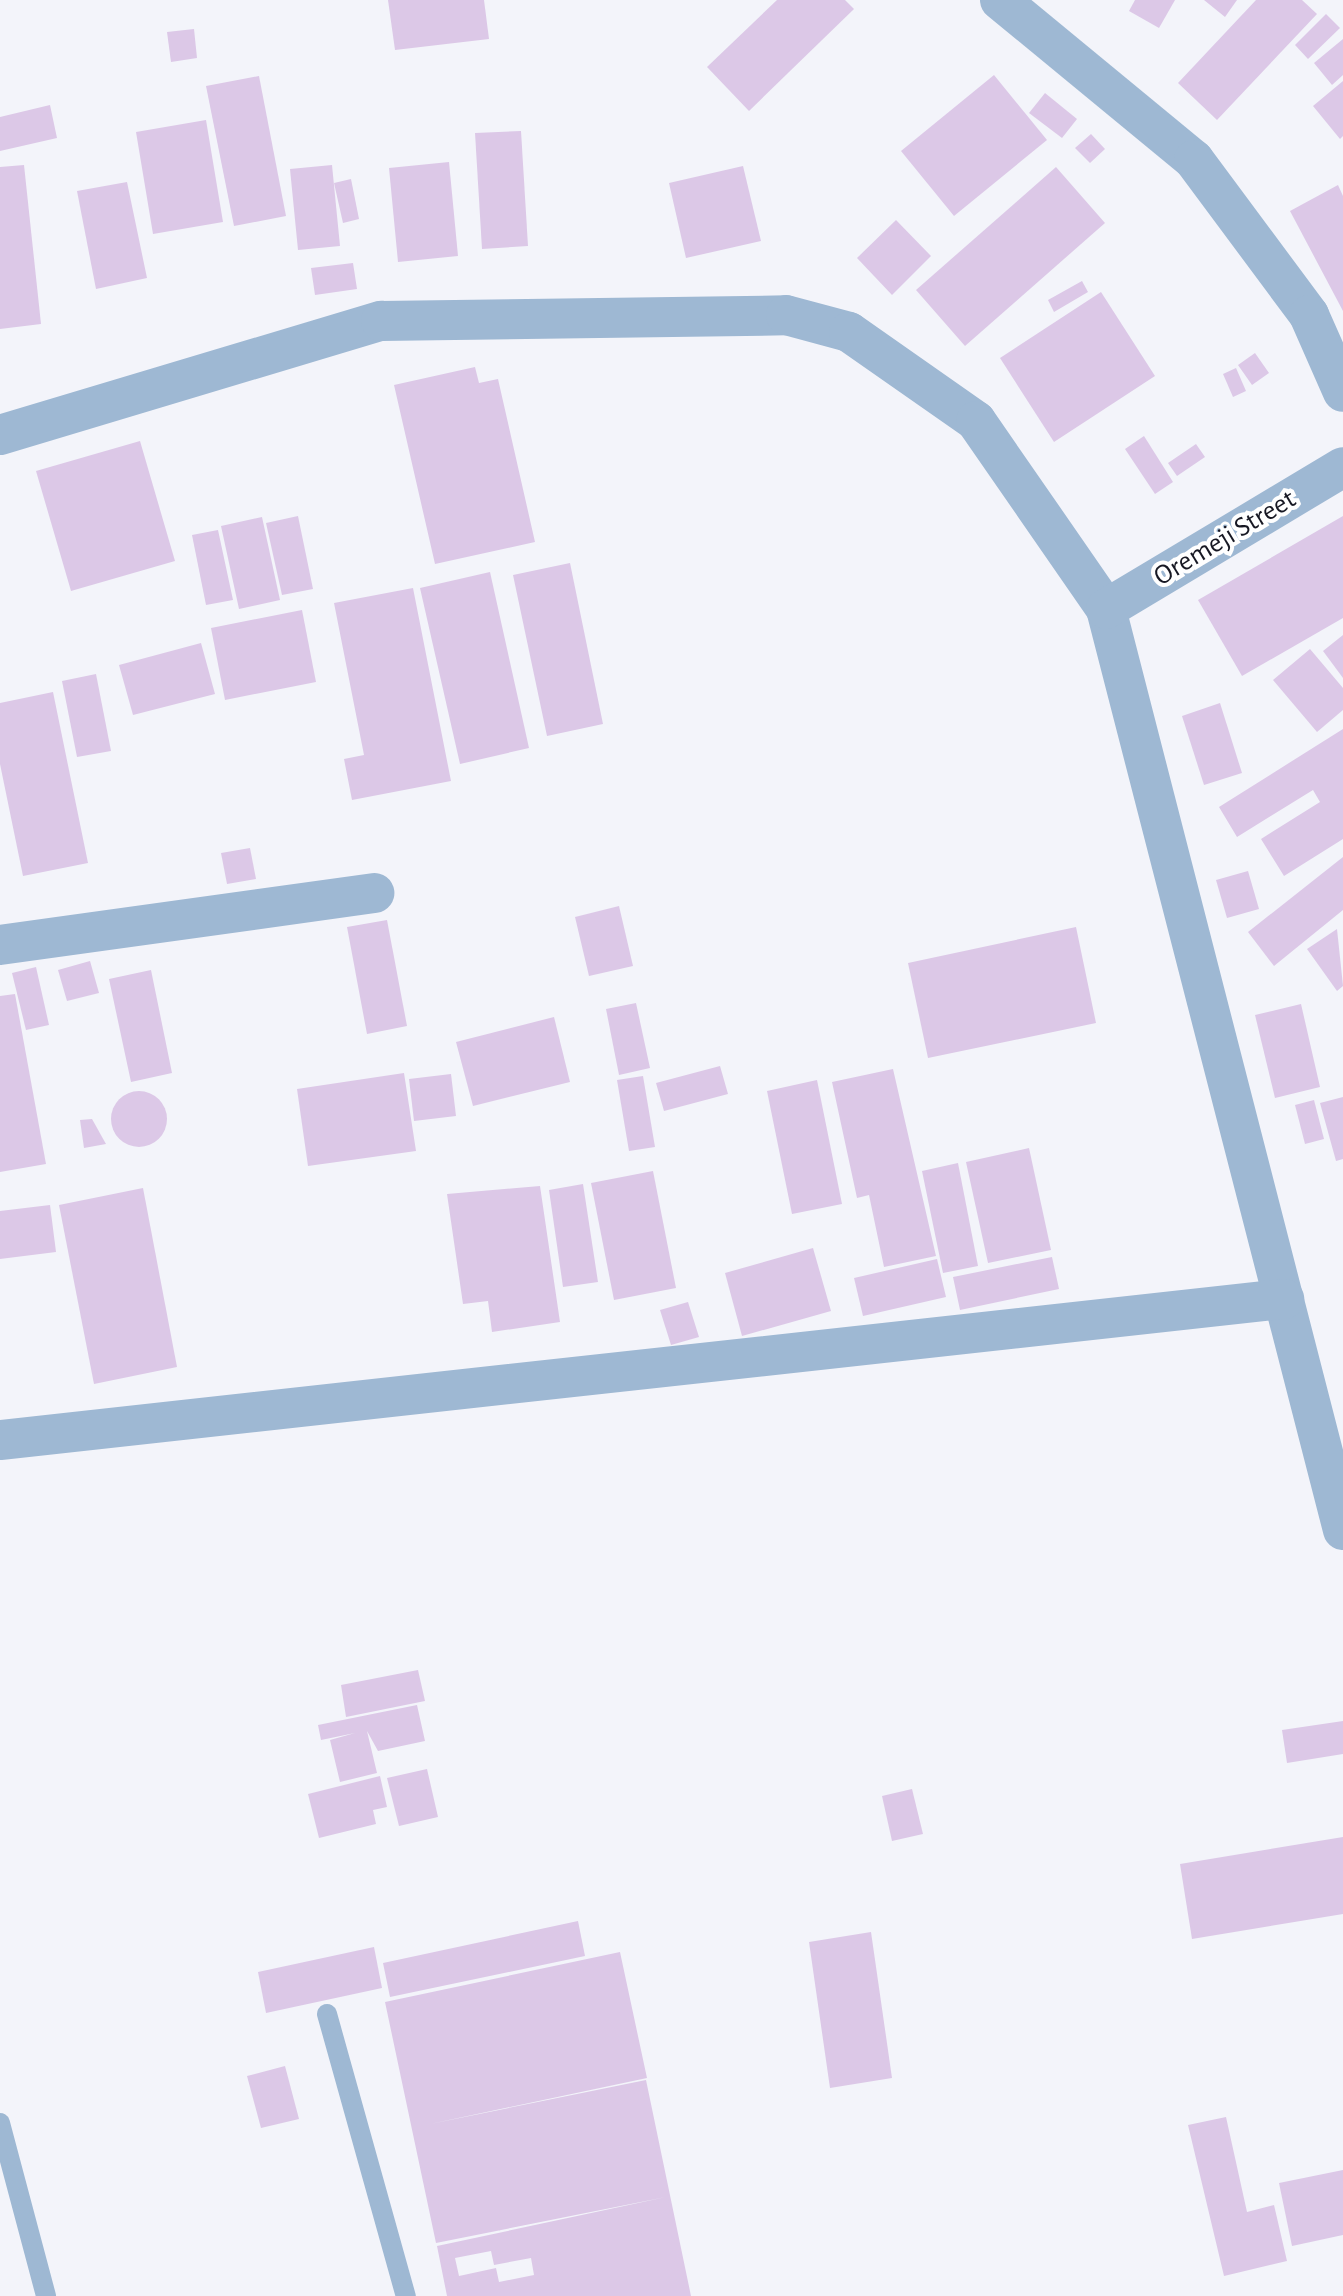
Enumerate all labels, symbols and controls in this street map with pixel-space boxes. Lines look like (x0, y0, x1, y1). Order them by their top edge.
street label: Oremeji Street (1148, 482, 1302, 594)

